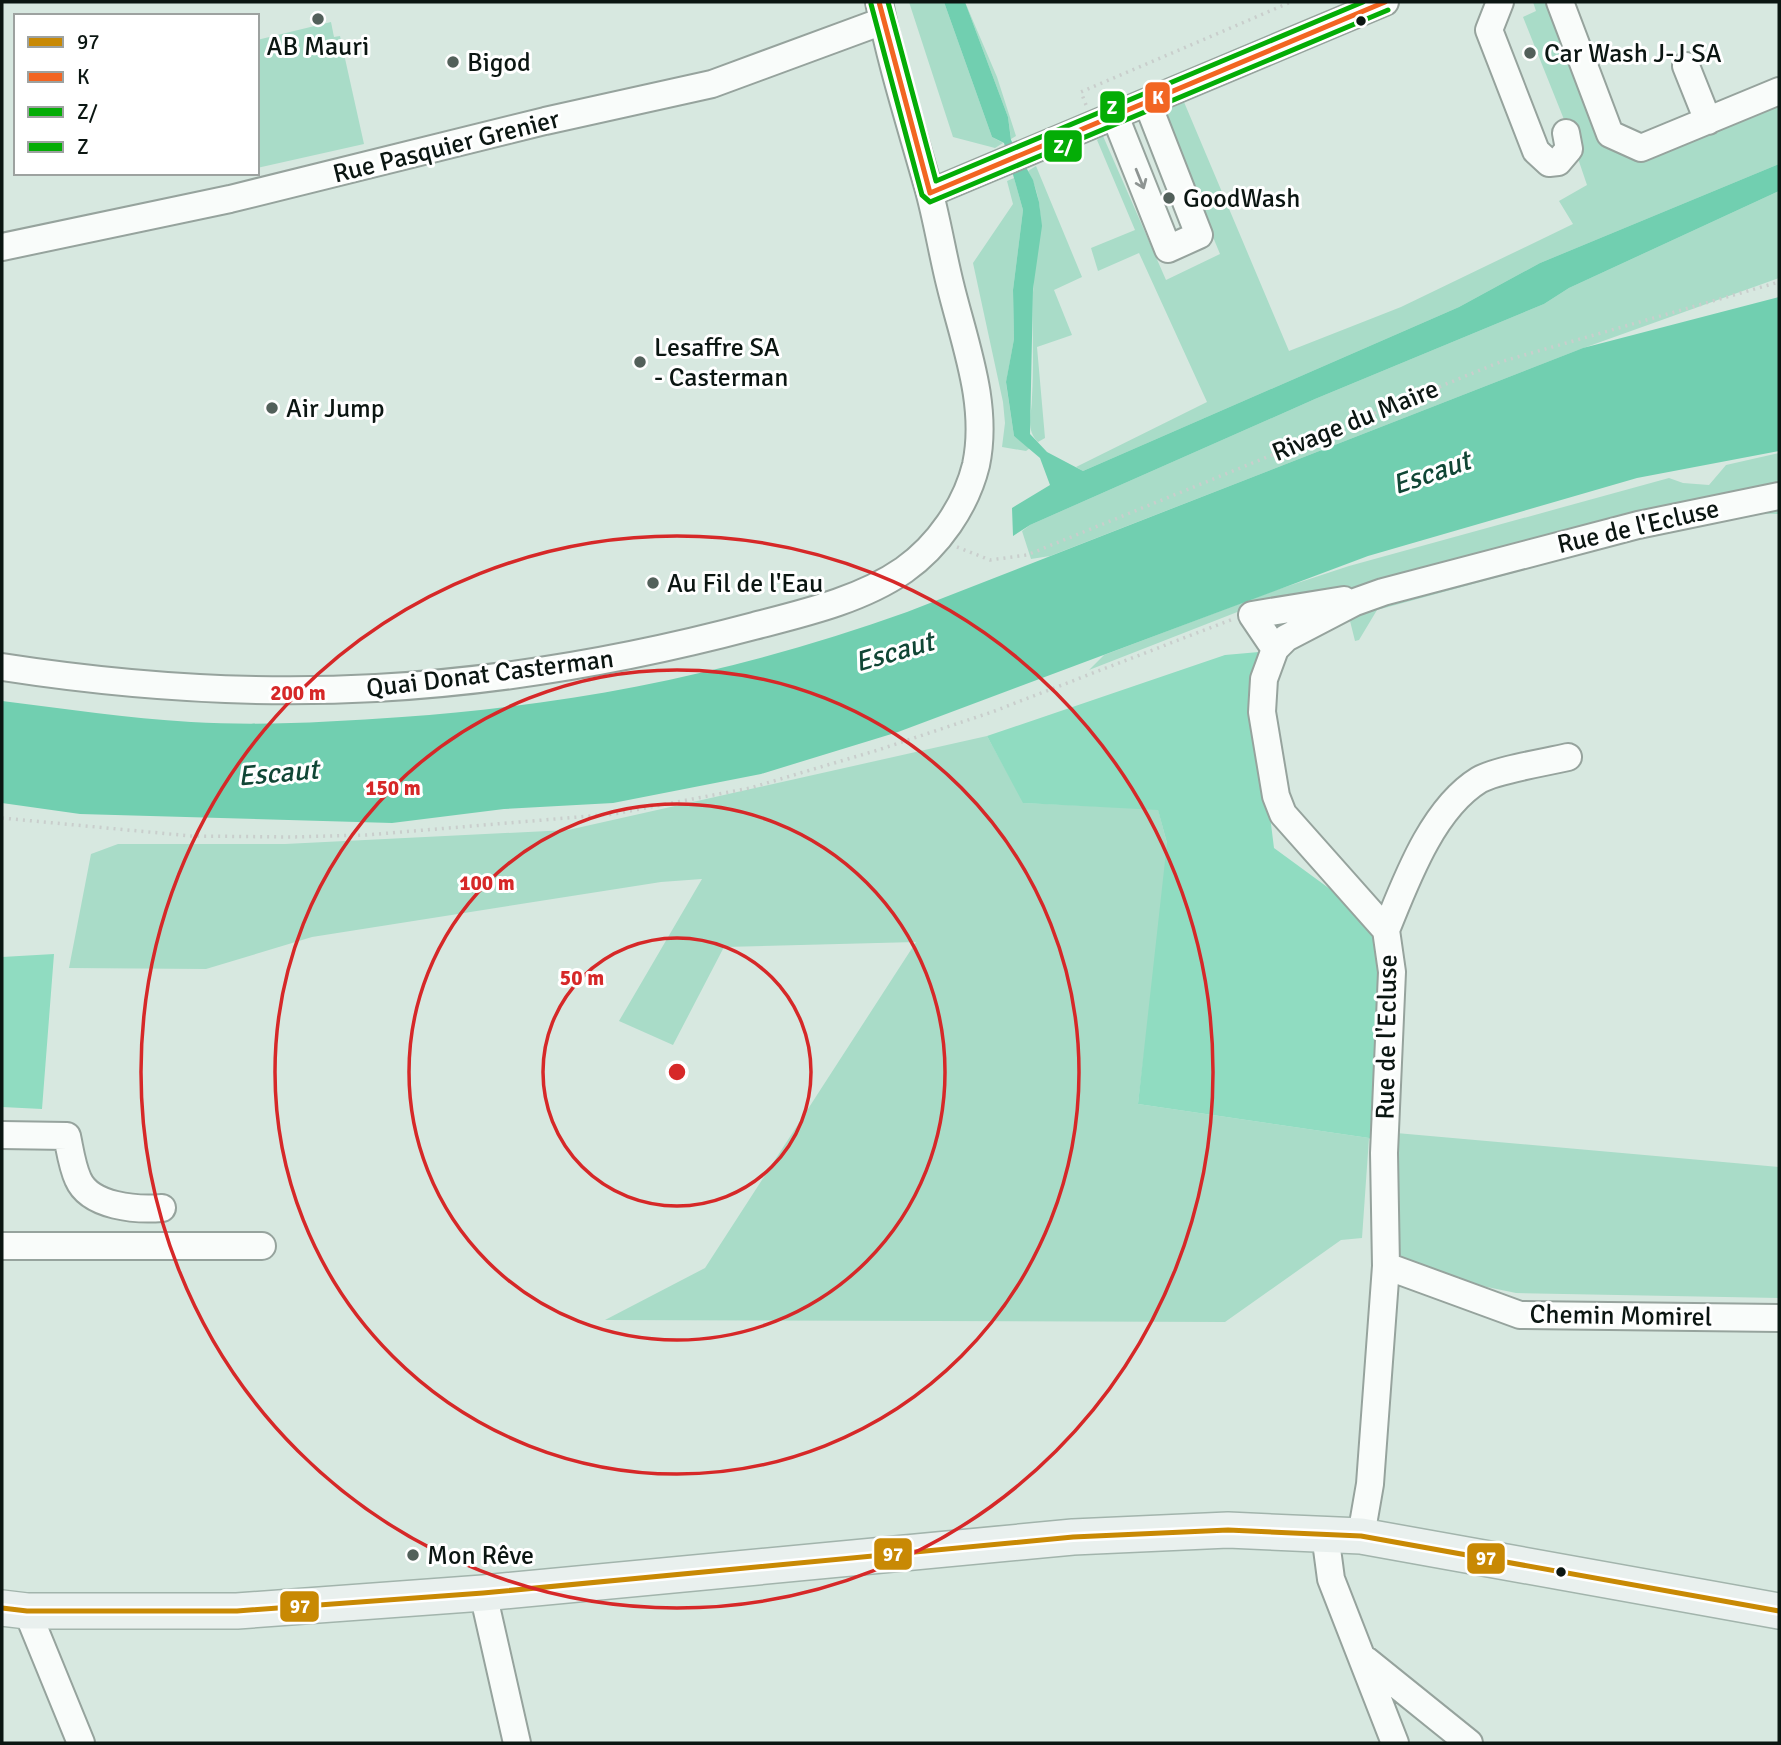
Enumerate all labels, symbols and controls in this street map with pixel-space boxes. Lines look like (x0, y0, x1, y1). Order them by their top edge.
marker: AB Mauri (310, 11, 326, 27)
legend (14, 14, 259, 175)
unlabelled marker (1354, 14, 1368, 28)
text: 97 (77, 29, 100, 55)
place label: AB Mauri (267, 31, 369, 63)
place label: Car Wash J-J SA (1544, 38, 1722, 70)
marker: Car Wash J-J SA (1522, 45, 1538, 61)
place label: Bigod (467, 47, 531, 79)
marker: Bigod (445, 54, 461, 70)
text: K (77, 64, 90, 90)
line badge: K (1144, 81, 1171, 114)
text: K (1152, 86, 1164, 110)
line badge: Z (1099, 90, 1126, 124)
text: Z (1106, 96, 1118, 120)
text: Z/ (77, 99, 98, 125)
street label: Rue Pasquier Grenier (330, 103, 563, 191)
line badge: Z/ (1043, 129, 1083, 163)
text: Z (77, 134, 89, 160)
text: Z/ (1053, 135, 1073, 159)
one-way arrow (1135, 168, 1148, 189)
place label: GoodWash (1183, 183, 1300, 215)
marker: GoodWash (1161, 190, 1177, 206)
place label: Lesaffre SA - Casterman (654, 332, 788, 394)
marker: Lesaffre SA - Casterman (632, 354, 648, 370)
street label: Rivage du Maire (1267, 373, 1443, 469)
place label: Air Jump (286, 393, 385, 425)
marker: Air Jump (264, 400, 280, 416)
water label: Escaut (1388, 443, 1478, 502)
street label: Rue de l'Ecluse (1554, 493, 1722, 561)
place label: Au Fil de l'Eau (667, 568, 823, 600)
marker: Au Fil de l'Eau (645, 575, 661, 591)
water label: Escaut (851, 624, 941, 679)
street label: Quai Donat Casterman (365, 643, 616, 705)
text: 200 m (270, 680, 326, 706)
water label: Escaut (236, 752, 323, 793)
text: 150 m (365, 775, 421, 801)
text: 100 m (459, 870, 515, 896)
street label: Rue de l'Ecluse (1370, 954, 1404, 1120)
text: 50 m (560, 965, 604, 991)
centre of rings (665, 1060, 689, 1084)
street label: Chemin Momirel (1529, 1298, 1713, 1334)
line badge: 97 (873, 1537, 913, 1571)
place label: Mon Rêve (427, 1540, 534, 1572)
line badge: 97 (1466, 1542, 1506, 1575)
text: 97 (883, 1543, 903, 1567)
marker: Mon Rêve (405, 1547, 421, 1563)
text: 97 (1476, 1547, 1496, 1571)
unlabelled marker (1554, 1565, 1568, 1579)
line badge: 97 (279, 1590, 320, 1623)
text: 97 (290, 1595, 310, 1619)

